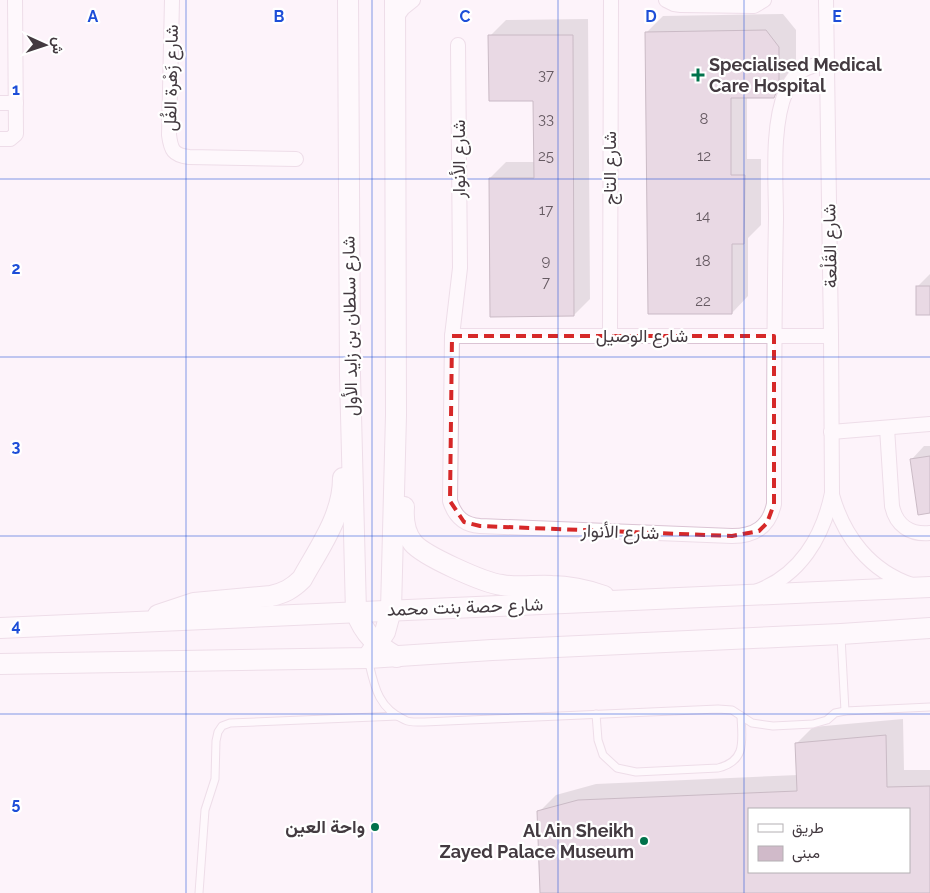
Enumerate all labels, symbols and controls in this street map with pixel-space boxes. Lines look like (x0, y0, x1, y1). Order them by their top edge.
text: A (88, 7, 99, 26)
text: B (274, 7, 285, 26)
text: C (460, 7, 471, 26)
text: D (645, 7, 657, 26)
text: E (832, 7, 842, 26)
north arrow (20, 20, 70, 70)
street label: شارع زَهْرة الفُل (159, 24, 184, 132)
text: ش (49, 37, 66, 55)
place label: Specialised Medical Care Hospital (709, 54, 882, 96)
house number: 37 (538, 66, 554, 84)
marker: Specialised Medical Care Hospital (691, 68, 705, 82)
text: 1 (12, 80, 20, 99)
house number: 33 (538, 110, 554, 128)
house number: 8 (700, 110, 709, 128)
street label: شارع الأنوار (448, 120, 471, 199)
street label: شارع التاج (599, 131, 622, 205)
house number: 25 (538, 147, 554, 165)
house number: 12 (697, 147, 711, 165)
house number: 17 (539, 201, 553, 219)
street label: شارع القَلْعة (818, 204, 843, 288)
house number: 14 (696, 207, 710, 225)
street label: شارع سلطان بن زايد الأول (337, 236, 364, 416)
house number: 9 (542, 252, 551, 270)
house number: 18 (695, 252, 711, 270)
text: 2 (11, 259, 21, 278)
house number: 7 (542, 273, 550, 291)
house number: 22 (695, 292, 711, 310)
street label: شارع الوصيل (596, 325, 688, 348)
text: 3 (12, 437, 21, 456)
street label: شارع الأنوار (579, 520, 660, 545)
street label: شارع حصة بنت محمد (386, 593, 544, 622)
text: 4 (11, 616, 21, 635)
text: 5 (12, 794, 21, 813)
legend (748, 808, 910, 873)
place label: واحة العين (285, 816, 365, 838)
text: طريق (792, 819, 824, 838)
place label: Al Ain Sheikh Zayed Palace Museum (440, 820, 634, 862)
marker: واحة العين (369, 821, 381, 833)
marker: Al Ain Sheikh Zayed Palace Museum (638, 835, 650, 847)
text: مبنى (792, 844, 820, 863)

